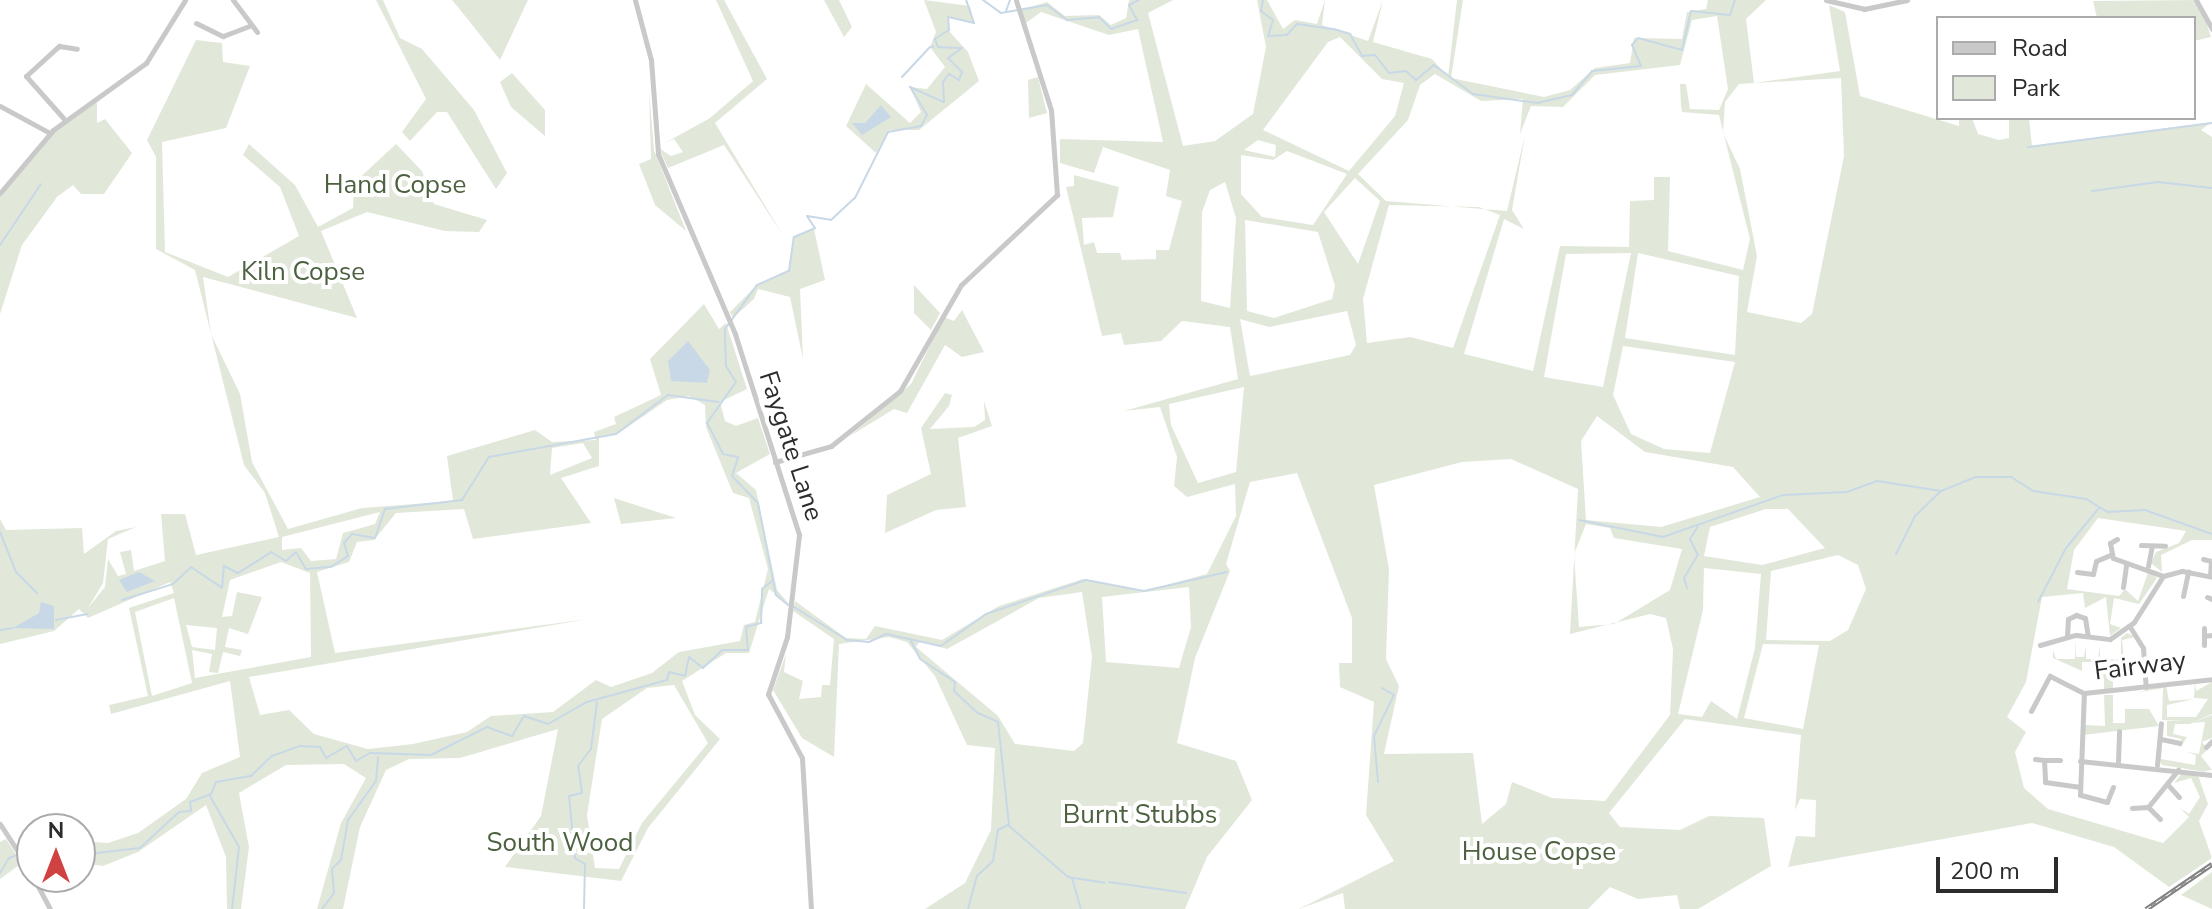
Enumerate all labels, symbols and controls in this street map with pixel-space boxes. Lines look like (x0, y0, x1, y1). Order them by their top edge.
legend (1936, 16, 2196, 120)
text: Road (2012, 32, 2068, 64)
text: Park (2012, 72, 2060, 104)
park label: Hand Copse (324, 169, 466, 201)
park label: Kiln Copse (241, 256, 365, 288)
street label: Faygate Lane (752, 367, 830, 525)
street label: Fairway (2092, 645, 2188, 687)
park label: Burnt Stubbs (1063, 799, 1217, 831)
north arrow (16, 813, 96, 893)
text: N (48, 816, 64, 846)
park label: South Wood (487, 827, 633, 859)
park label: House Copse (1462, 836, 1616, 868)
scale bar (1940, 841, 2062, 891)
text: 200 m (1950, 855, 2020, 887)

